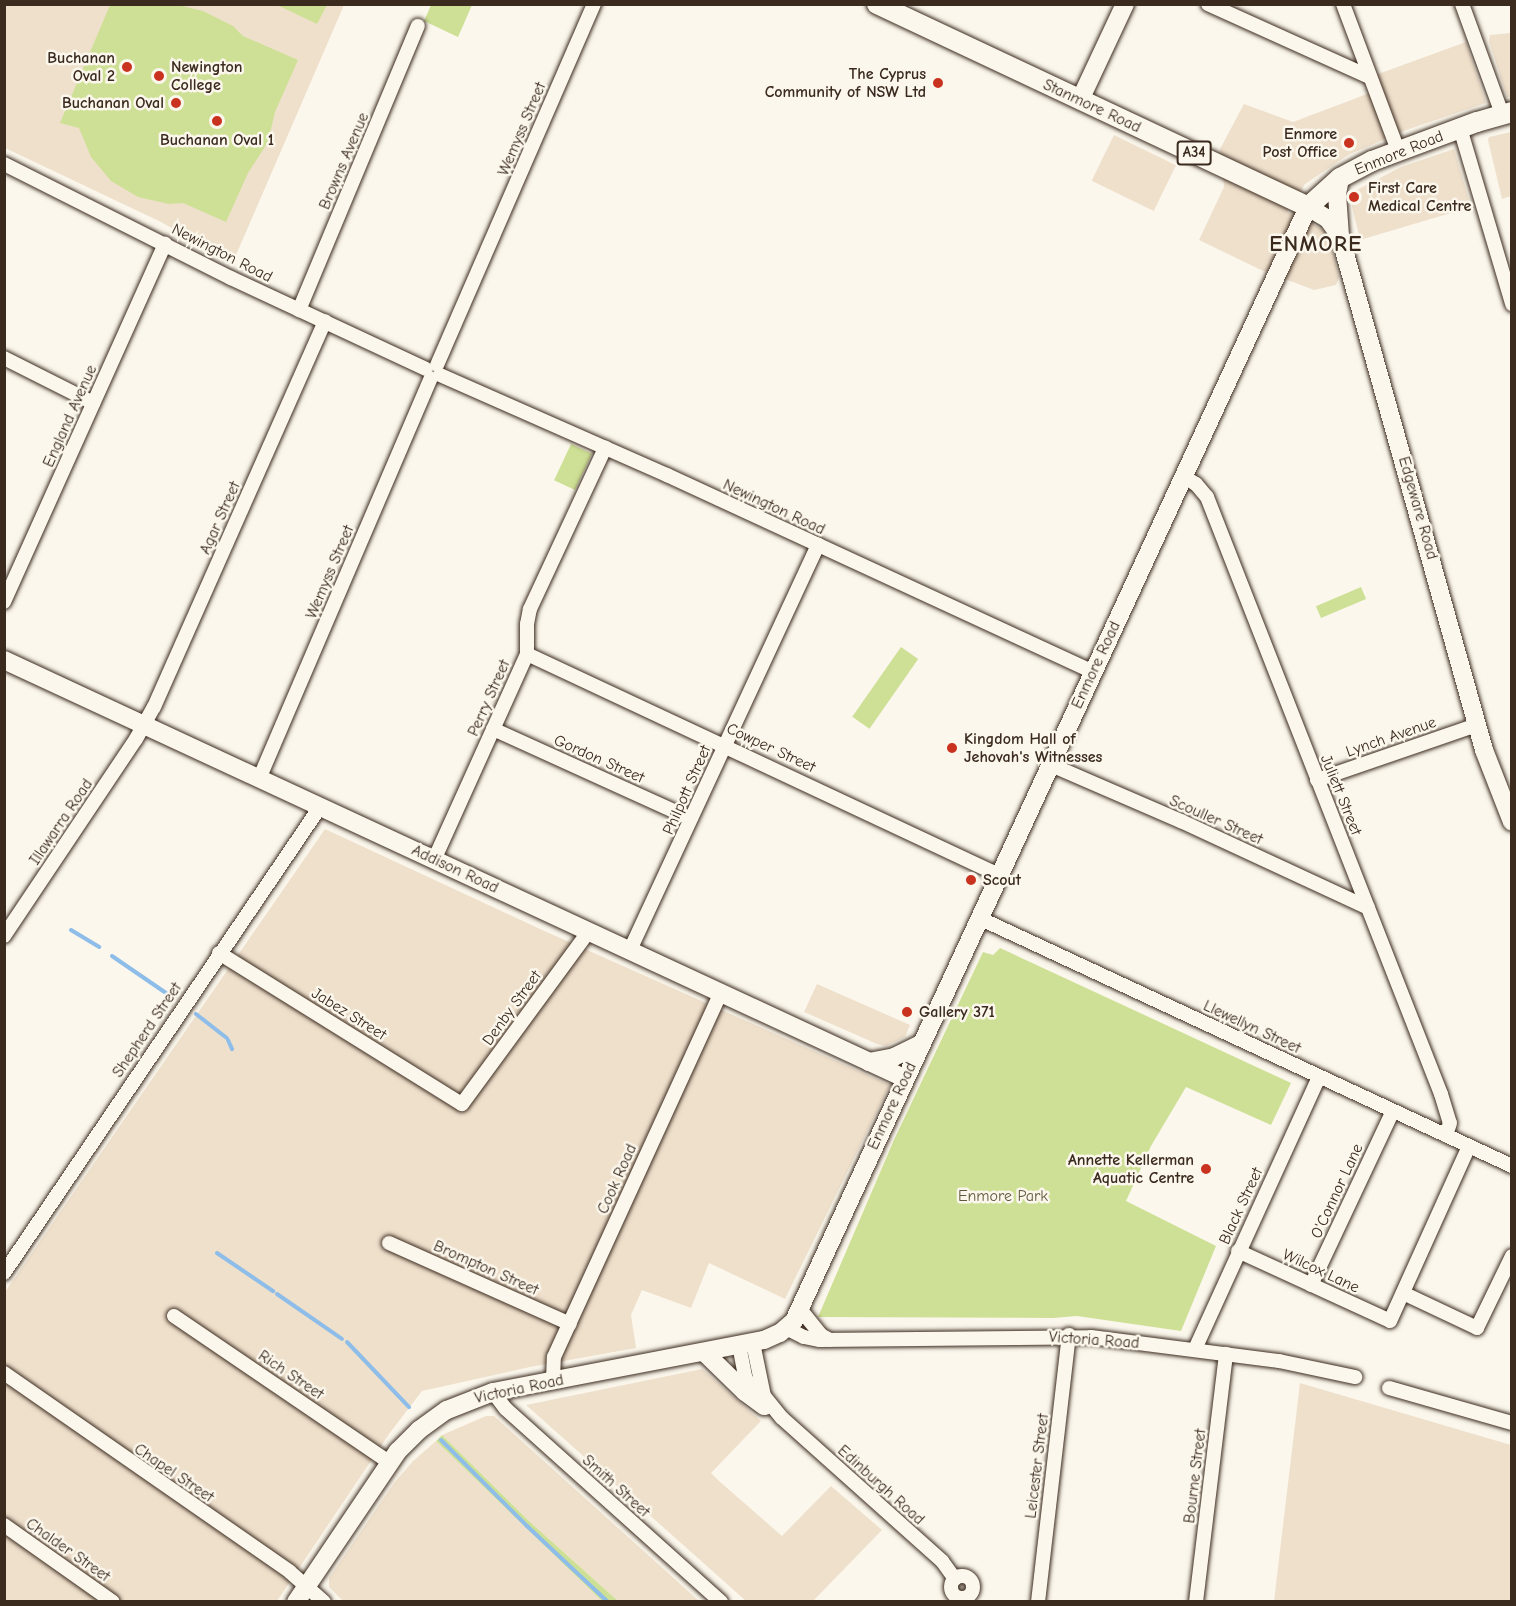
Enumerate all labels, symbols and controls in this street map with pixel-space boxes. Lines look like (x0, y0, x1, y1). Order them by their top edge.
place label: Buchanan Oval 2 (47, 48, 115, 86)
place label: Newington College (171, 57, 242, 95)
marker: Buchanan Oval 2 (120, 60, 134, 74)
place label: The Cyprus Community of NSW Ltd (765, 64, 926, 102)
marker: Newington College (152, 69, 166, 83)
street label: Stanmore Road (1040, 75, 1144, 137)
marker: The Cyprus Community of NSW Ltd (931, 76, 945, 90)
street label: Wemyss Street (494, 79, 550, 179)
place label: Buchanan Oval (62, 93, 164, 113)
marker: Buchanan Oval (169, 96, 183, 110)
street label: Browns Avenue (315, 110, 373, 212)
marker: Buchanan Oval 1 (210, 114, 224, 128)
place label: Enmore Post Office (1262, 124, 1337, 162)
street label: Enmore Road (1352, 126, 1446, 180)
place label: Buchanan Oval 1 (160, 130, 274, 150)
marker: Enmore Post Office (1342, 136, 1356, 150)
road number: A34 (1176, 141, 1212, 165)
place label: First Care Medical Centre (1368, 178, 1471, 216)
marker: First Care Medical Centre (1345, 188, 1363, 206)
street label: Newington Road (168, 219, 276, 287)
district label: ENMORE (1269, 232, 1363, 258)
street label: England Avenue (39, 362, 101, 470)
street label: Edgeware Road (1394, 454, 1442, 562)
street label: Newington Road (720, 475, 828, 539)
street label: Agar Street (195, 479, 245, 557)
street label: Wemyss Street (302, 522, 358, 622)
street label: Enmore Road (1067, 618, 1125, 712)
street label: Perry Street (464, 657, 514, 739)
street label: Lynch Avenue (1343, 713, 1439, 761)
street label: Cowper Street (723, 719, 819, 777)
place label: Kingdom Hall of Jehovah's Witnesses (964, 729, 1102, 767)
street label: Gordon Street (551, 731, 647, 787)
marker: Kingdom Hall of Jehovah's Witnesses (945, 741, 959, 755)
street label: Philpott Street (659, 742, 715, 838)
street label: Juliett Street (1316, 752, 1366, 838)
street label: Illawarra Road (25, 775, 97, 869)
street label: Scouller Street (1166, 791, 1266, 849)
street label: Addison Road (408, 841, 502, 897)
place label: Scout (983, 870, 1021, 890)
marker: Scout (964, 873, 978, 887)
street label: Denby Street (478, 967, 546, 1049)
street label: Shepherd Street (108, 979, 186, 1081)
street label: Jabez Street (308, 983, 390, 1045)
street label: Llewellyn Street (1200, 996, 1304, 1058)
place label: Gallery 371 (919, 1002, 995, 1022)
marker: Gallery 371 (900, 1005, 914, 1019)
street label: Enmore Road (863, 1059, 921, 1153)
street label: Cook Road (593, 1141, 641, 1217)
street label: O'Connor Lane (1307, 1141, 1367, 1241)
place label: Annette Kellerman Aquatic Centre (1068, 1150, 1194, 1188)
marker: Annette Kellerman Aquatic Centre (1199, 1162, 1213, 1176)
street label: Black Street (1215, 1165, 1267, 1247)
park label: Enmore Park (958, 1186, 1048, 1206)
street label: Brompton Street (431, 1236, 541, 1300)
street label: Wilcox Lane (1280, 1245, 1362, 1297)
street label: Victoria Road (1048, 1327, 1140, 1353)
street label: Rich Street (255, 1346, 327, 1404)
street label: Victoria Road (473, 1370, 565, 1408)
street label: Leicester Street (1021, 1412, 1053, 1520)
street label: Bourne Street (1180, 1428, 1210, 1524)
street label: Chapel Street (130, 1439, 218, 1507)
street label: Edinburgh Road (834, 1441, 928, 1529)
street label: Smith Street (578, 1451, 654, 1521)
street label: Chalder Street (22, 1514, 114, 1586)

